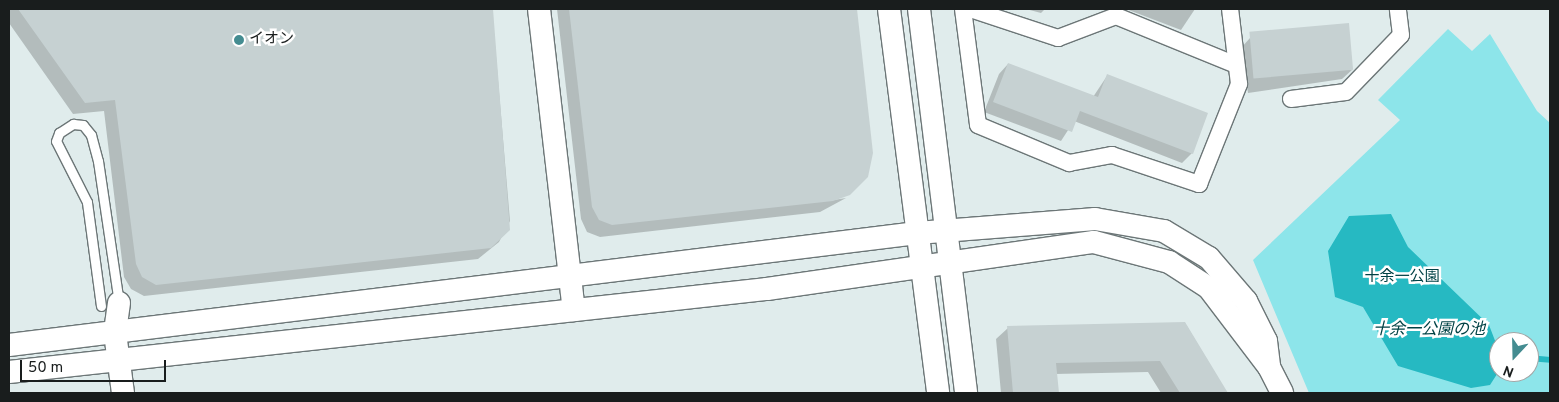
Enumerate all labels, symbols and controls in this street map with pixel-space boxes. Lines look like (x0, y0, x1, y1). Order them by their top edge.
place label: イオン (249, 31, 294, 49)
marker: イオン (233, 34, 245, 46)
park label: 十余一公園 (1365, 269, 1439, 287)
water label: 十余一公園の池 (1373, 320, 1485, 340)
north arrow (1489, 332, 1539, 382)
scale bar (22, 350, 169, 382)
text: 50 m (28, 359, 63, 378)
text: N (1501, 361, 1517, 380)

